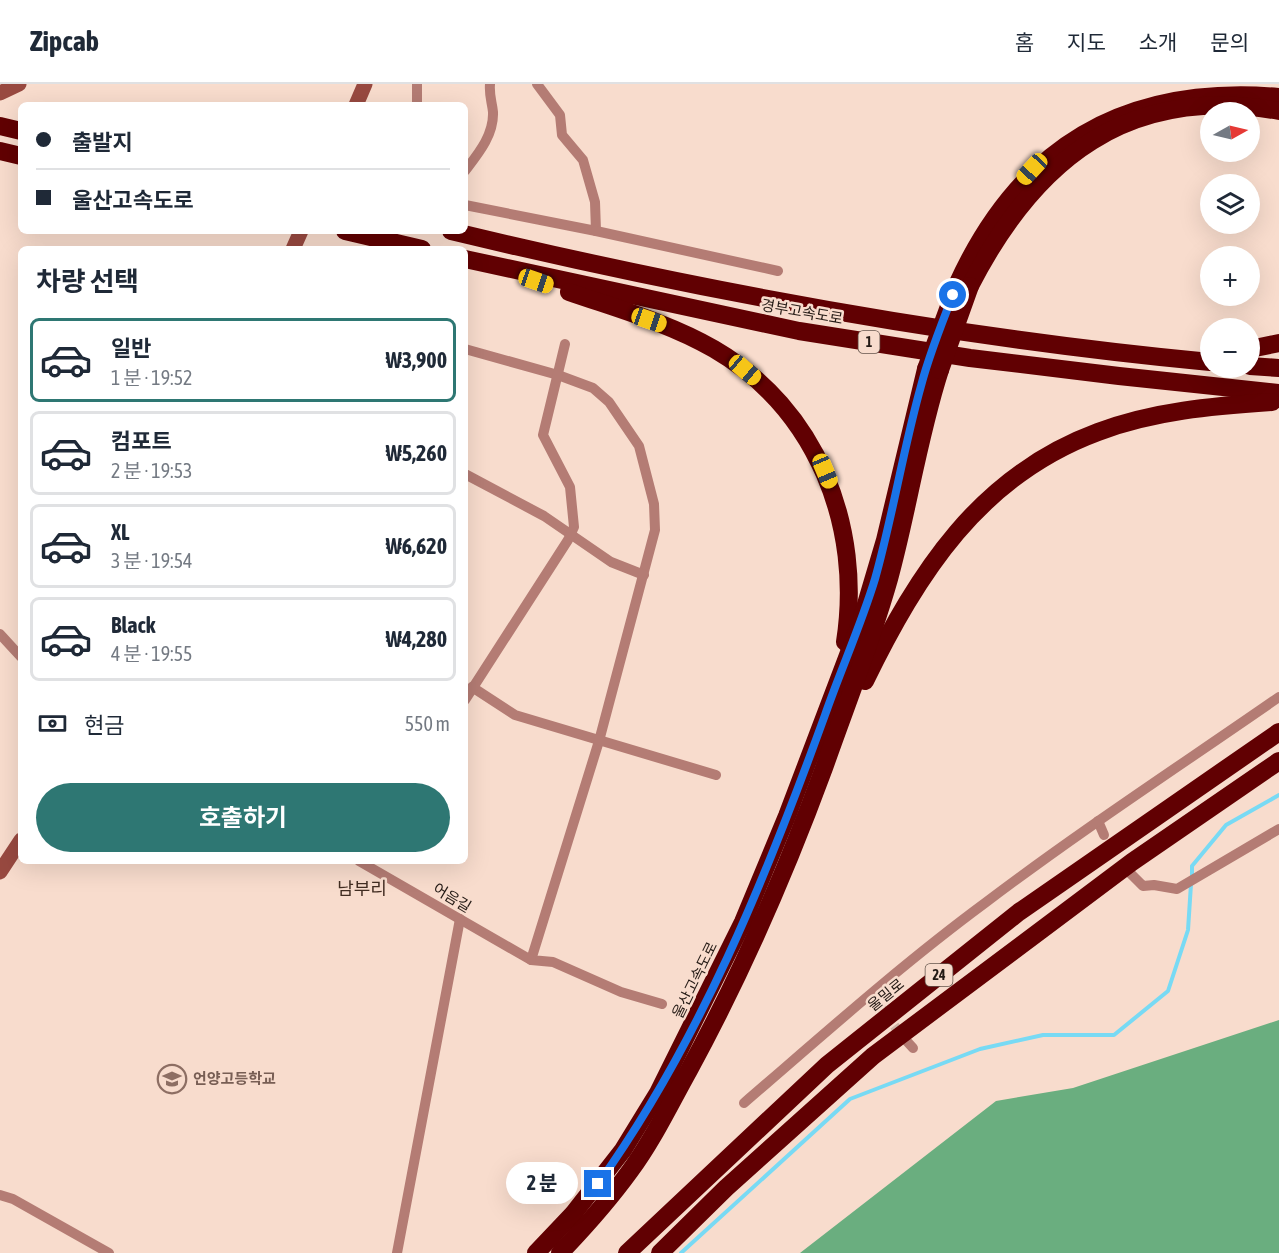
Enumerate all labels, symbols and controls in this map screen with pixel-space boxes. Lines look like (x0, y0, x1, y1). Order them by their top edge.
text: Zipcab (30, 25, 99, 57)
text: 홈 (1015, 30, 1034, 54)
text: 지도 (1067, 30, 1106, 54)
text: 소개 (1139, 30, 1177, 54)
text: 문의 (1210, 30, 1249, 54)
north arrow (1200, 102, 1260, 162)
map controls (1200, 102, 1260, 378)
text: 출발지 (72, 129, 133, 155)
car (1013, 150, 1051, 188)
button: layers (1200, 174, 1260, 234)
text: 울산고속도로 (72, 187, 193, 213)
button: + (1200, 246, 1260, 306)
text: 차량 선택 (36, 266, 139, 297)
car (516, 267, 556, 295)
route start (939, 281, 966, 308)
street label: 경부고속도로 (760, 296, 844, 327)
car (629, 306, 669, 334)
button: − (1200, 318, 1260, 378)
road number: 1 (858, 331, 880, 353)
icon: car (39, 333, 93, 387)
text: 일반 (111, 335, 151, 361)
text: ₩3,900 (386, 347, 447, 373)
car (725, 352, 765, 388)
text: 1 분 · 19:52 (111, 366, 192, 389)
icon: car (39, 426, 93, 480)
text: 컴포트 (111, 428, 172, 454)
text: ₩5,260 (386, 440, 447, 466)
car (810, 451, 840, 491)
text: 2 분 · 19:53 (111, 459, 192, 482)
icon: car (39, 519, 93, 573)
text: XL (111, 519, 129, 545)
text: ₩6,620 (386, 533, 447, 559)
text: 3 분 · 19:54 (111, 549, 192, 572)
icon: car (39, 612, 93, 666)
text: Black (111, 612, 155, 638)
text: ₩4,280 (386, 626, 447, 652)
text: 4 분 · 19:55 (111, 642, 192, 665)
icon: cash (36, 707, 69, 740)
text: 현금 (84, 712, 124, 738)
text: 550 m (405, 712, 450, 735)
button: 호출하기 (36, 783, 450, 852)
district label: 남부리 (337, 878, 387, 899)
street label: 어음길 (430, 880, 474, 916)
street label: 울산고속도로 (669, 939, 720, 1021)
road number: 24 (926, 964, 952, 986)
street label: 울밀로 (864, 975, 907, 1014)
school or university icon: 언양고등학교 (156, 1063, 188, 1095)
place label: 언양고등학교 (193, 1070, 276, 1087)
callout: 2 분 (505, 1163, 577, 1205)
route end (584, 1170, 611, 1197)
text: 2 분 (527, 1171, 557, 1194)

